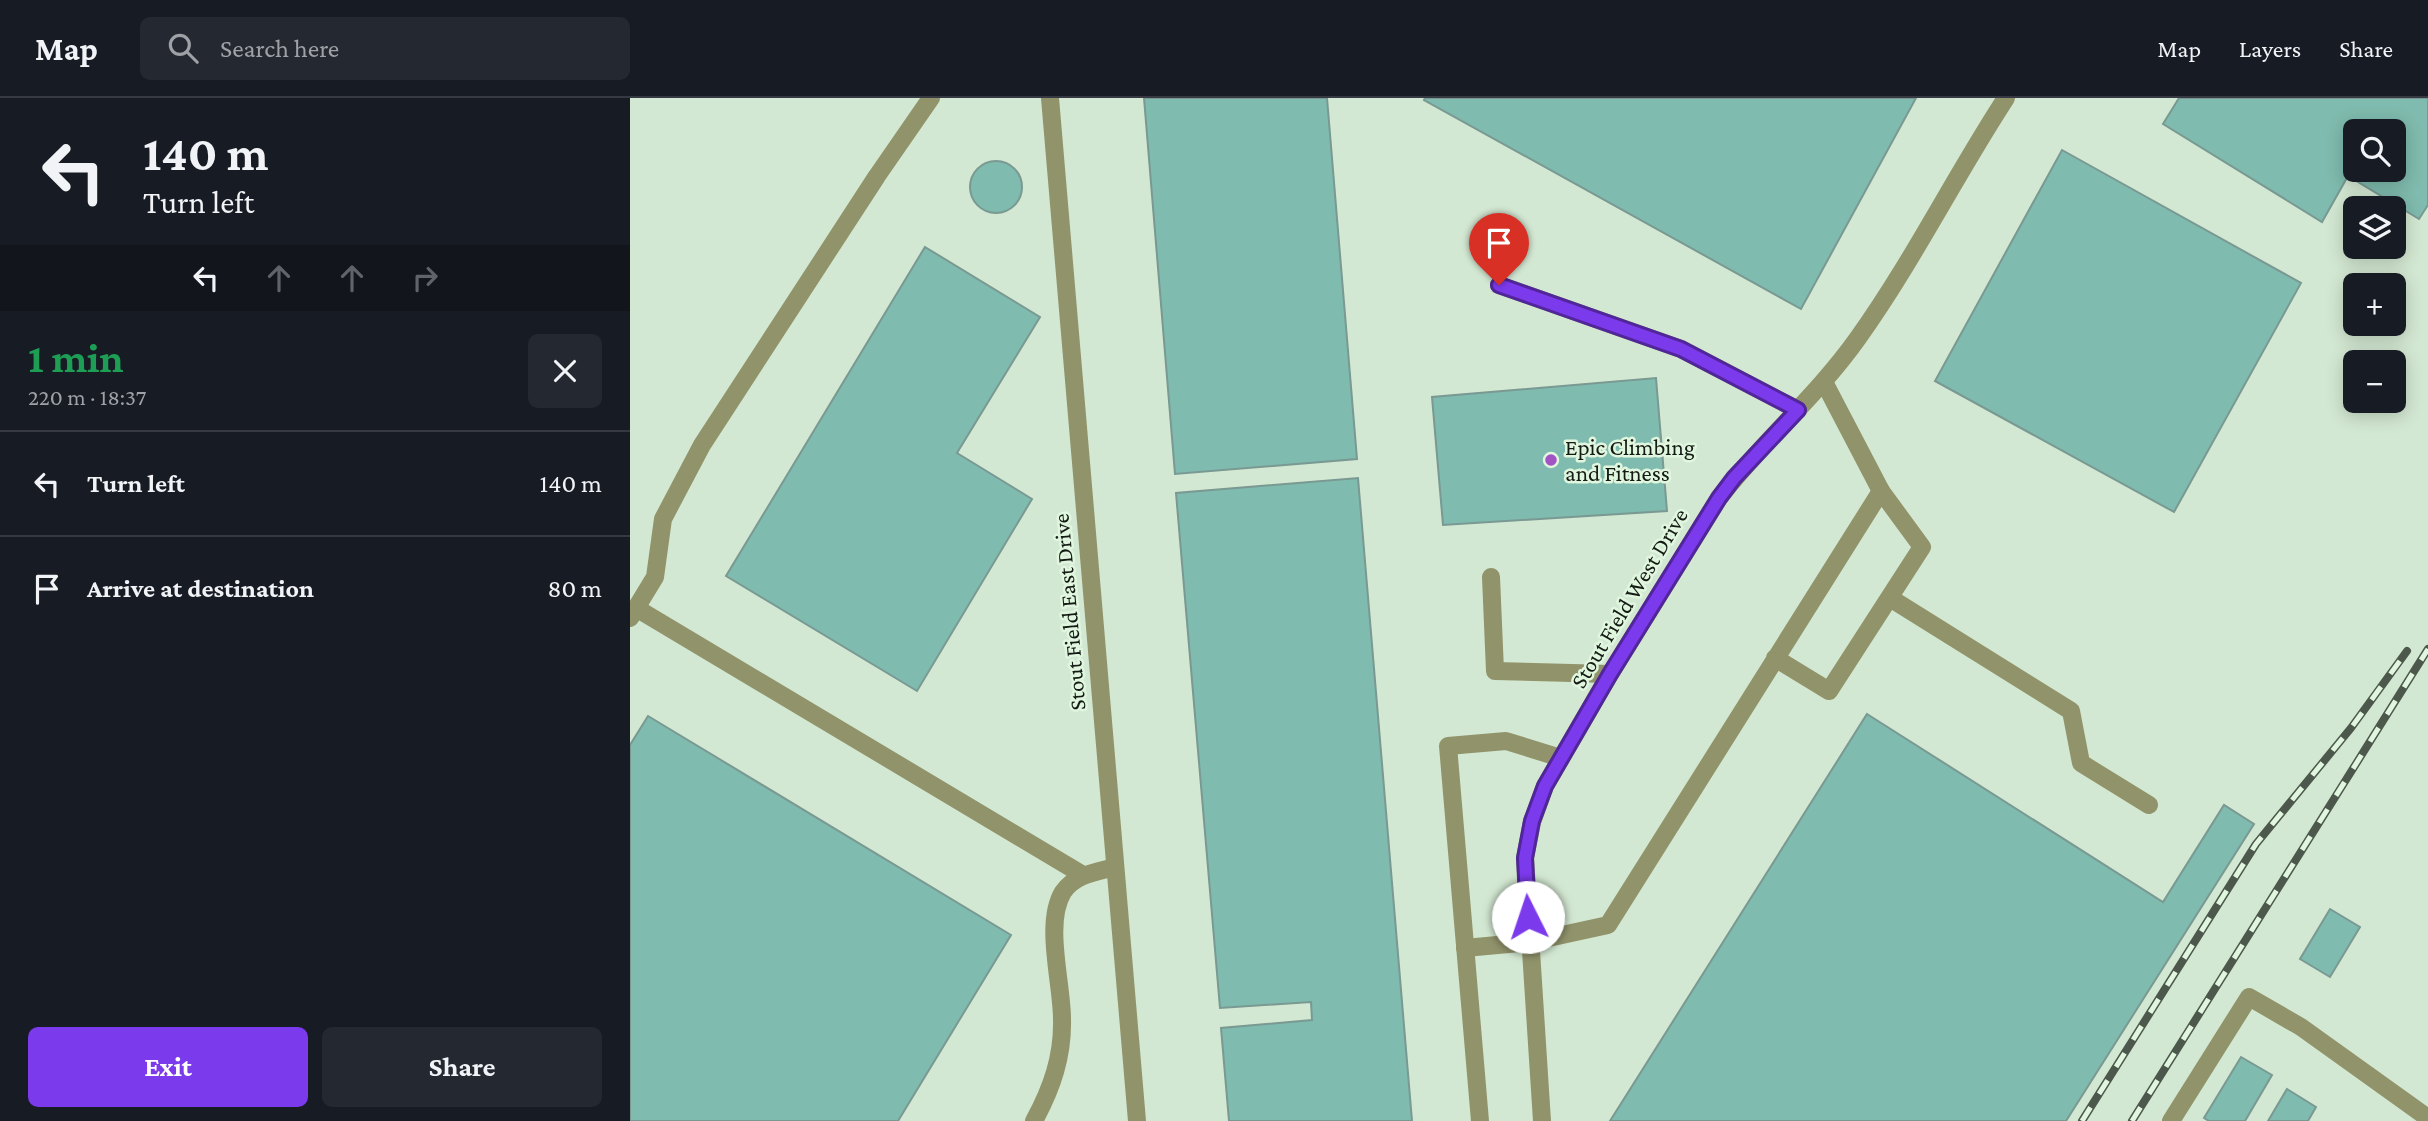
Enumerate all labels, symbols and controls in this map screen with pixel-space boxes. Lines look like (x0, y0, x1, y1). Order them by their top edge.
search box (140, 17, 630, 80)
icon: search (164, 29, 202, 67)
text: Map (35, 30, 98, 67)
text: Search here (220, 34, 339, 63)
text: Map (2157, 35, 2201, 62)
text: Layers (2239, 35, 2301, 62)
text: Share (2339, 35, 2393, 62)
map controls (2343, 119, 2406, 413)
button: search (2343, 119, 2406, 182)
icon: left (28, 126, 119, 217)
text: 140 m (143, 126, 268, 181)
text: Turn left (143, 184, 254, 220)
button: layers (2343, 196, 2406, 259)
pin (1469, 213, 1529, 285)
icon: arrive (1480, 224, 1518, 262)
icon: left (187, 259, 225, 297)
icon: ahead (260, 259, 298, 297)
icon: ahead (333, 259, 371, 297)
icon: right (406, 259, 444, 297)
button: + (2343, 273, 2406, 336)
text: 1 min (28, 334, 124, 381)
button: close (528, 334, 602, 408)
button: − (2343, 350, 2406, 413)
text: 220 m · 18:37 (28, 384, 146, 410)
place label: Epic Climbing and Fitness (1565, 434, 1695, 486)
marker: Epic Climbing and Fitness (1543, 452, 1559, 468)
icon: left (28, 465, 66, 503)
text: Turn left (87, 469, 185, 498)
text: 140 m (540, 469, 602, 498)
street label: Stout Field West Drive (1565, 504, 1693, 692)
street label: Stout Field East Drive (1047, 512, 1091, 712)
icon: arrive (28, 570, 66, 608)
text: Arrive at destination (87, 574, 314, 603)
text: 80 m (548, 574, 602, 603)
position arrow (1491, 880, 1565, 954)
button: Exit (28, 1027, 308, 1107)
button: Share (322, 1027, 602, 1107)

